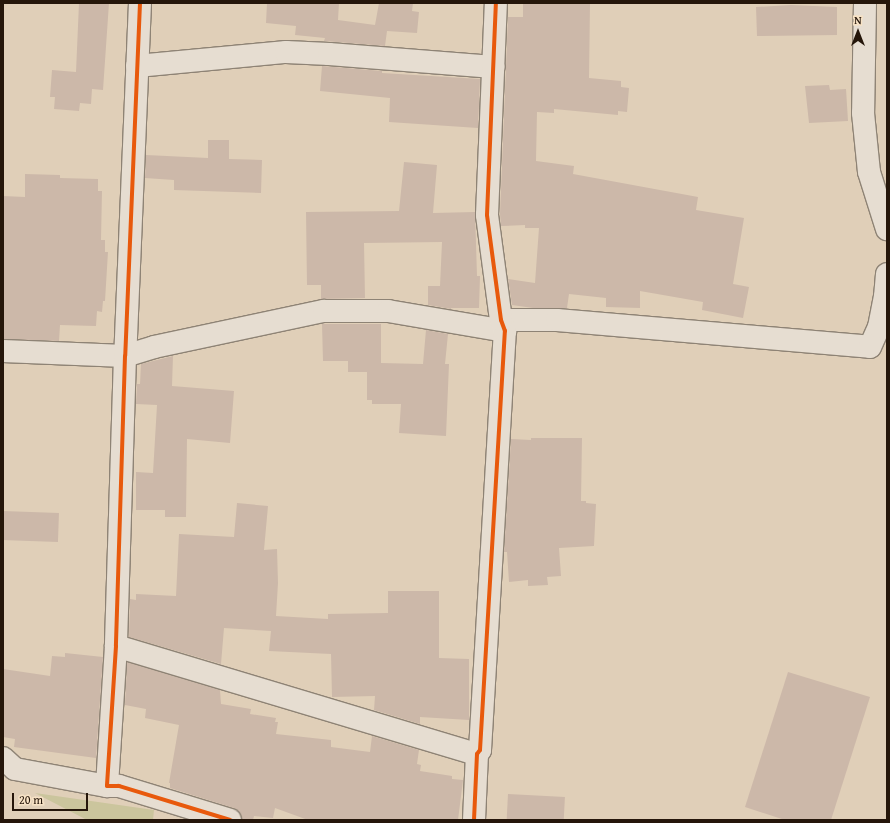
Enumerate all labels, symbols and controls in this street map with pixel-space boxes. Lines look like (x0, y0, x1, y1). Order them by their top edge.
north arrow (838, 12, 878, 52)
text: N (854, 12, 862, 28)
scale bar (14, 785, 90, 811)
text: 20 m (19, 791, 43, 808)

